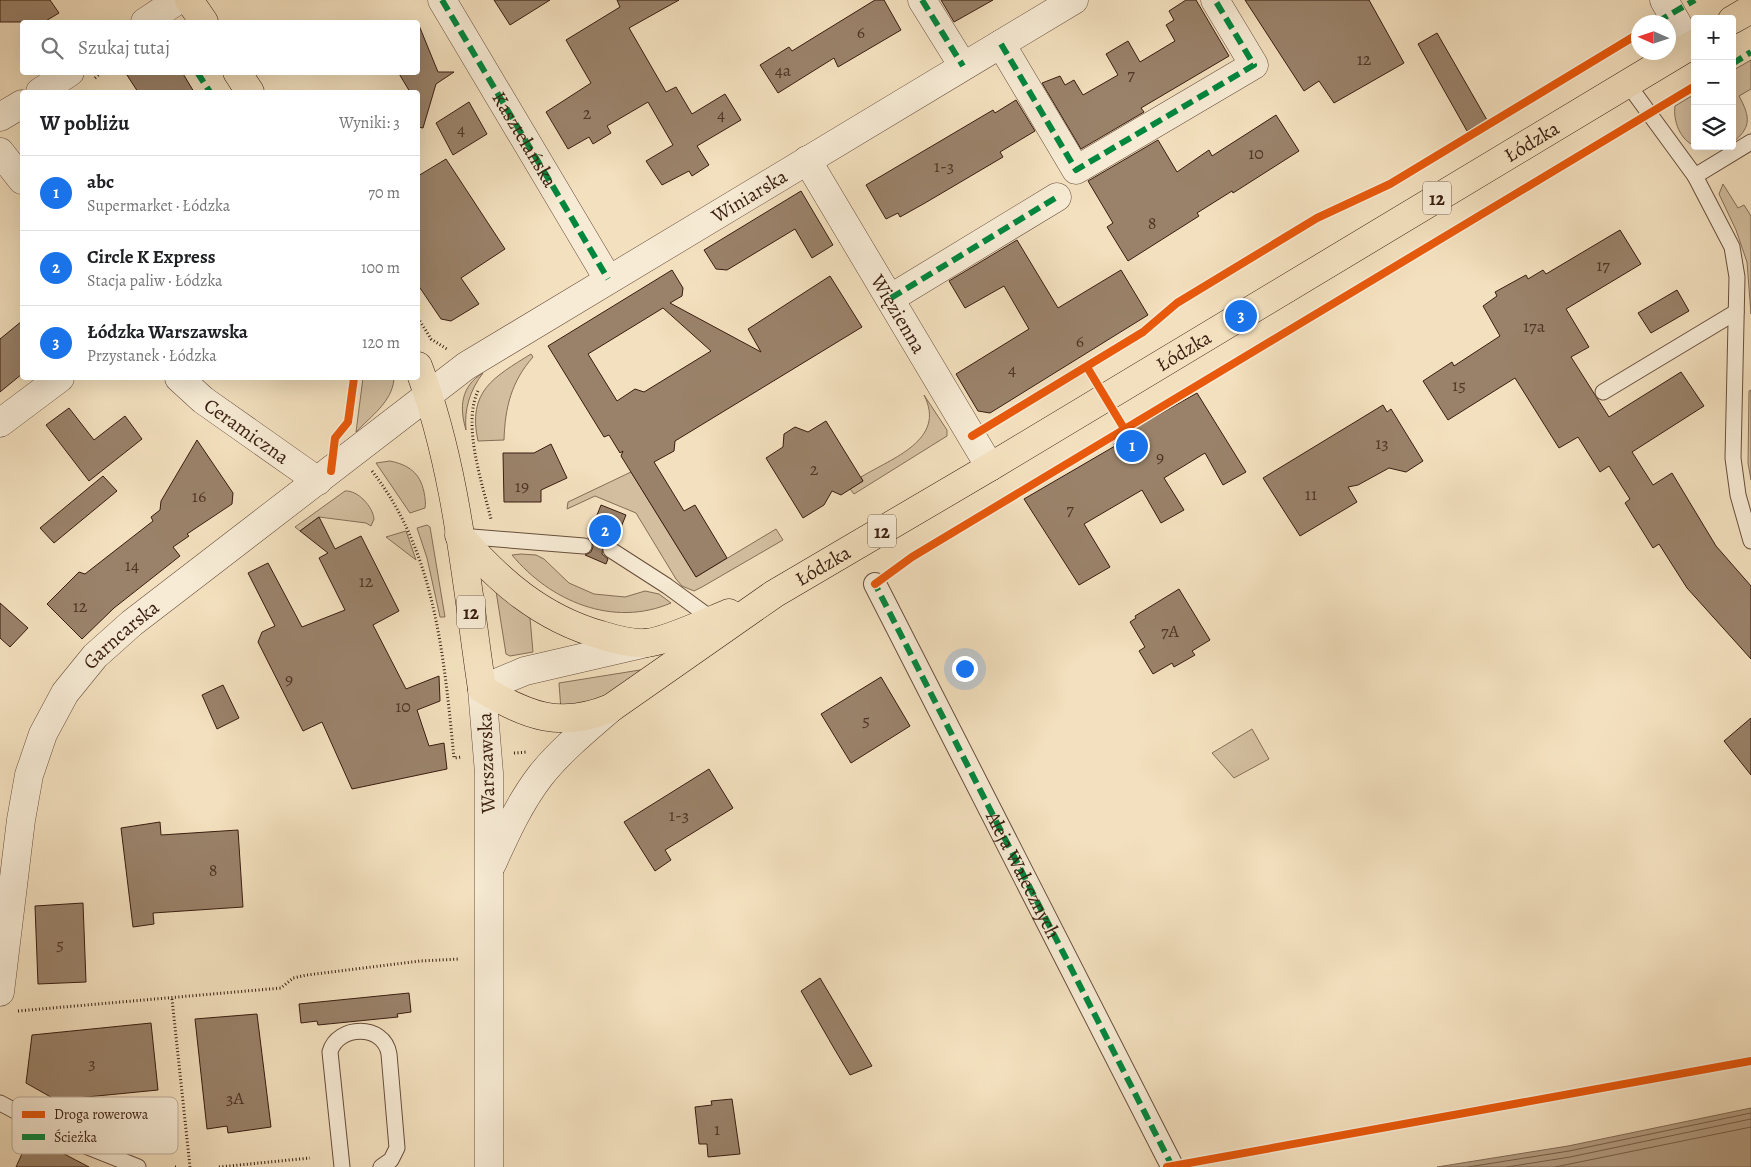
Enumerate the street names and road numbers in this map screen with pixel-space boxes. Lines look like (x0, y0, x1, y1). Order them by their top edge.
street label: Kasztelańska (485, 87, 564, 193)
street label: Łódzka (1499, 114, 1565, 169)
street label: Winiarska (706, 162, 793, 230)
road number: 12 (1423, 182, 1451, 214)
street label: Więzienna (864, 269, 933, 359)
street label: Łódzka (1151, 324, 1217, 378)
street label: Ceramiczna (199, 392, 295, 471)
road number: 12 (868, 514, 896, 548)
street label: Łódzka (790, 539, 856, 593)
street label: Garncarska (77, 594, 165, 675)
road number: 12 (457, 596, 485, 628)
street label: Warszawska (471, 711, 502, 815)
street label: Aleja Walecznych (979, 806, 1067, 944)

